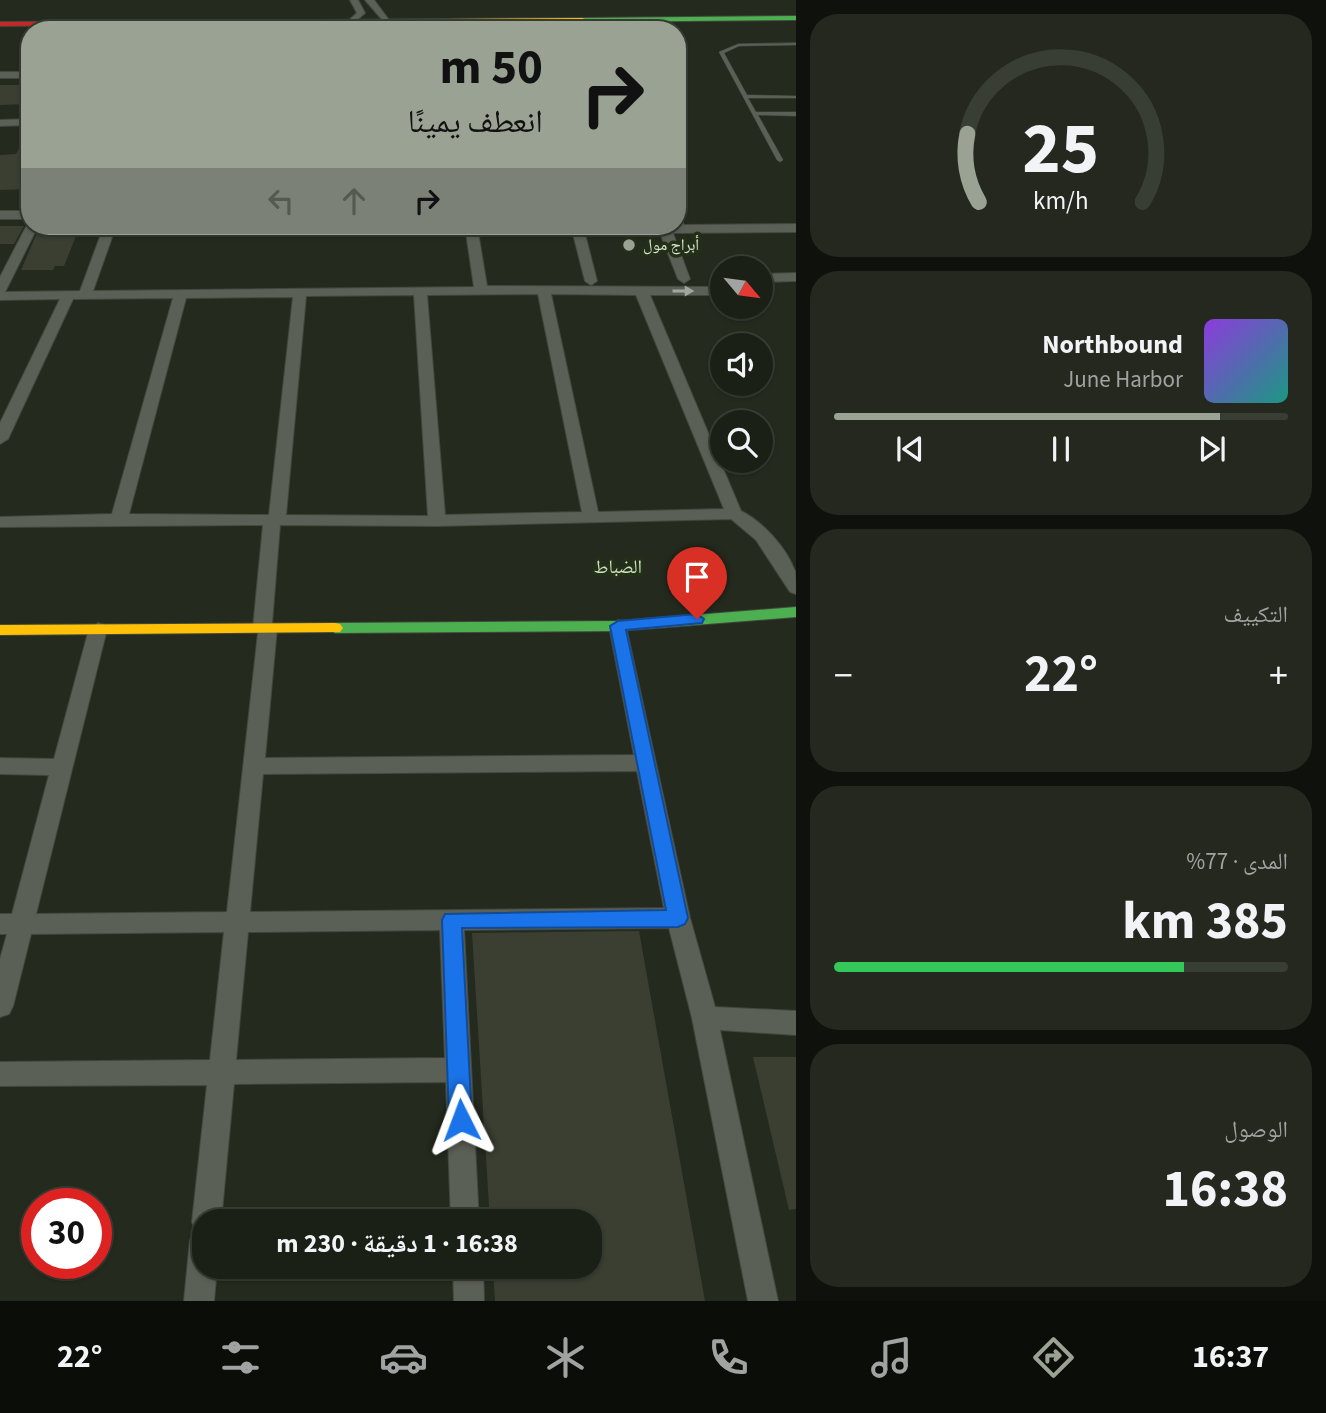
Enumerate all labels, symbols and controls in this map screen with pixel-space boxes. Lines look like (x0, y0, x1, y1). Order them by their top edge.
text: 50 m (439, 33, 543, 103)
icon: right (567, 49, 658, 140)
text: 25 (1023, 97, 1099, 201)
text: انعطف يمينًا (408, 99, 543, 145)
icon: left (262, 182, 300, 220)
icon: ahead (335, 182, 373, 220)
icon: right (408, 182, 446, 220)
text: km/h (1033, 183, 1089, 219)
place label: أبراج مول (643, 234, 699, 256)
marker: أبراج مول (621, 237, 637, 253)
north arrow (710, 256, 774, 318)
map controls (710, 256, 773, 473)
one-way arrow (672, 285, 694, 297)
text: Northbound (1042, 326, 1183, 363)
button: sound (710, 333, 773, 396)
text: June Harbor (1063, 363, 1183, 396)
button: search (710, 410, 773, 473)
icon: previous (891, 430, 929, 468)
icon: pause (1042, 430, 1080, 468)
icon: next (1193, 430, 1231, 468)
pin (667, 547, 727, 619)
district label: الضباط (594, 554, 642, 581)
icon: arrive (678, 558, 716, 596)
text: التكييف (1223, 598, 1288, 631)
text: 22° (1024, 638, 1098, 712)
text: − (834, 649, 853, 703)
text: + (1269, 649, 1288, 703)
text: المدى · 77% (1186, 845, 1288, 878)
text: 385 km (1122, 885, 1288, 959)
position arrow (424, 1083, 498, 1157)
text: الوصول (1224, 1113, 1288, 1146)
text: 16:38 (1163, 1153, 1288, 1227)
speed limit sign: 30 (21, 1188, 112, 1279)
text: 16:38 · 1 دقيقة · 230 m (276, 1225, 518, 1262)
icon: filters (216, 1333, 265, 1382)
icon: car (379, 1333, 428, 1382)
icon: climate (541, 1333, 590, 1382)
icon: phone (704, 1333, 753, 1382)
icon: music (867, 1333, 916, 1382)
icon: directions (1029, 1333, 1078, 1382)
text: 22° (57, 1334, 102, 1380)
text: 16:37 (1192, 1334, 1269, 1380)

